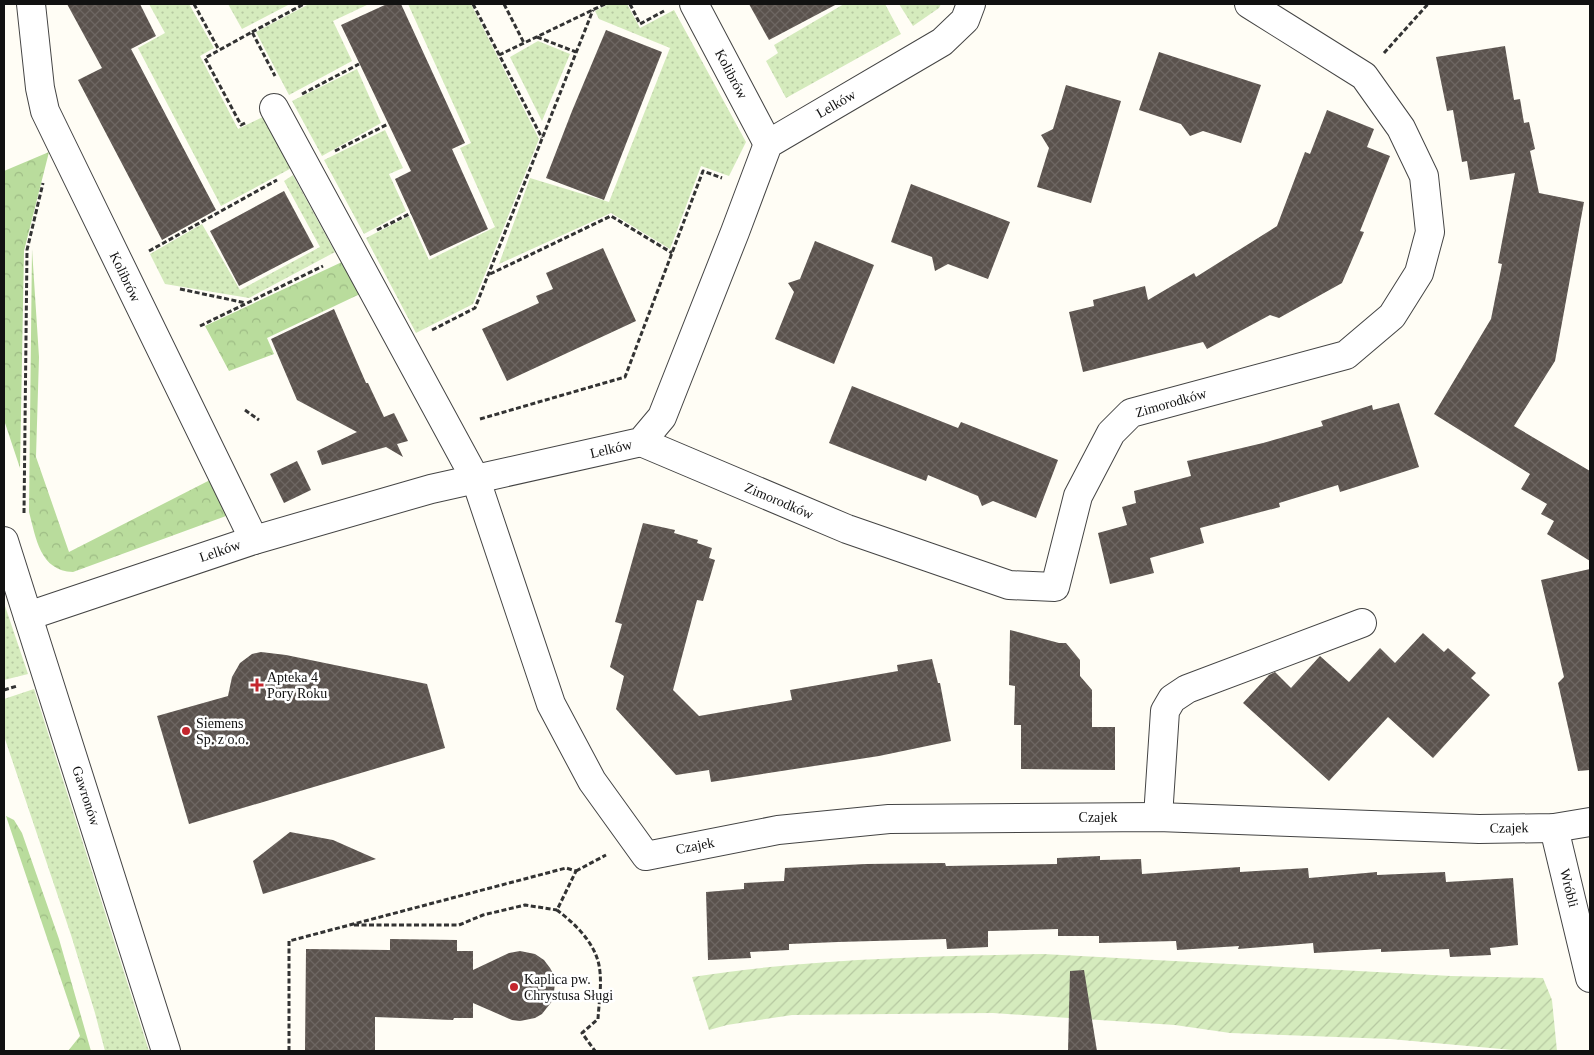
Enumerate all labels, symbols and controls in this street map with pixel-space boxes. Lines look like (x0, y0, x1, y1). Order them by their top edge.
street label: Kolibrów (712, 47, 751, 102)
street label: Lelków (814, 86, 859, 121)
street label: Kolibrów (106, 250, 144, 305)
street label: Zimorodków (1134, 385, 1209, 420)
street label: Lelków (588, 437, 634, 461)
street label: Zimorodków (742, 480, 816, 523)
street label: Lelków (197, 537, 244, 565)
place label: Apteka 4 Pory Roku (267, 670, 327, 701)
marker: Apteka 4 Pory Roku (251, 679, 263, 691)
place label: Siemens Sp. z o.o. (196, 716, 249, 747)
marker: Siemens Sp. z o.o. (180, 725, 192, 737)
street label: Gawronów (69, 764, 103, 829)
street label: Czajek (1079, 810, 1117, 825)
street label: Czajek (1489, 820, 1529, 836)
street label: Czajek (674, 835, 716, 857)
street label: Wróbli (1557, 867, 1581, 909)
place label: Kaplica pw. Chrystusa Sługi (524, 972, 613, 1003)
marker: Kaplica pw. Chrystusa Sługi (508, 981, 520, 993)

